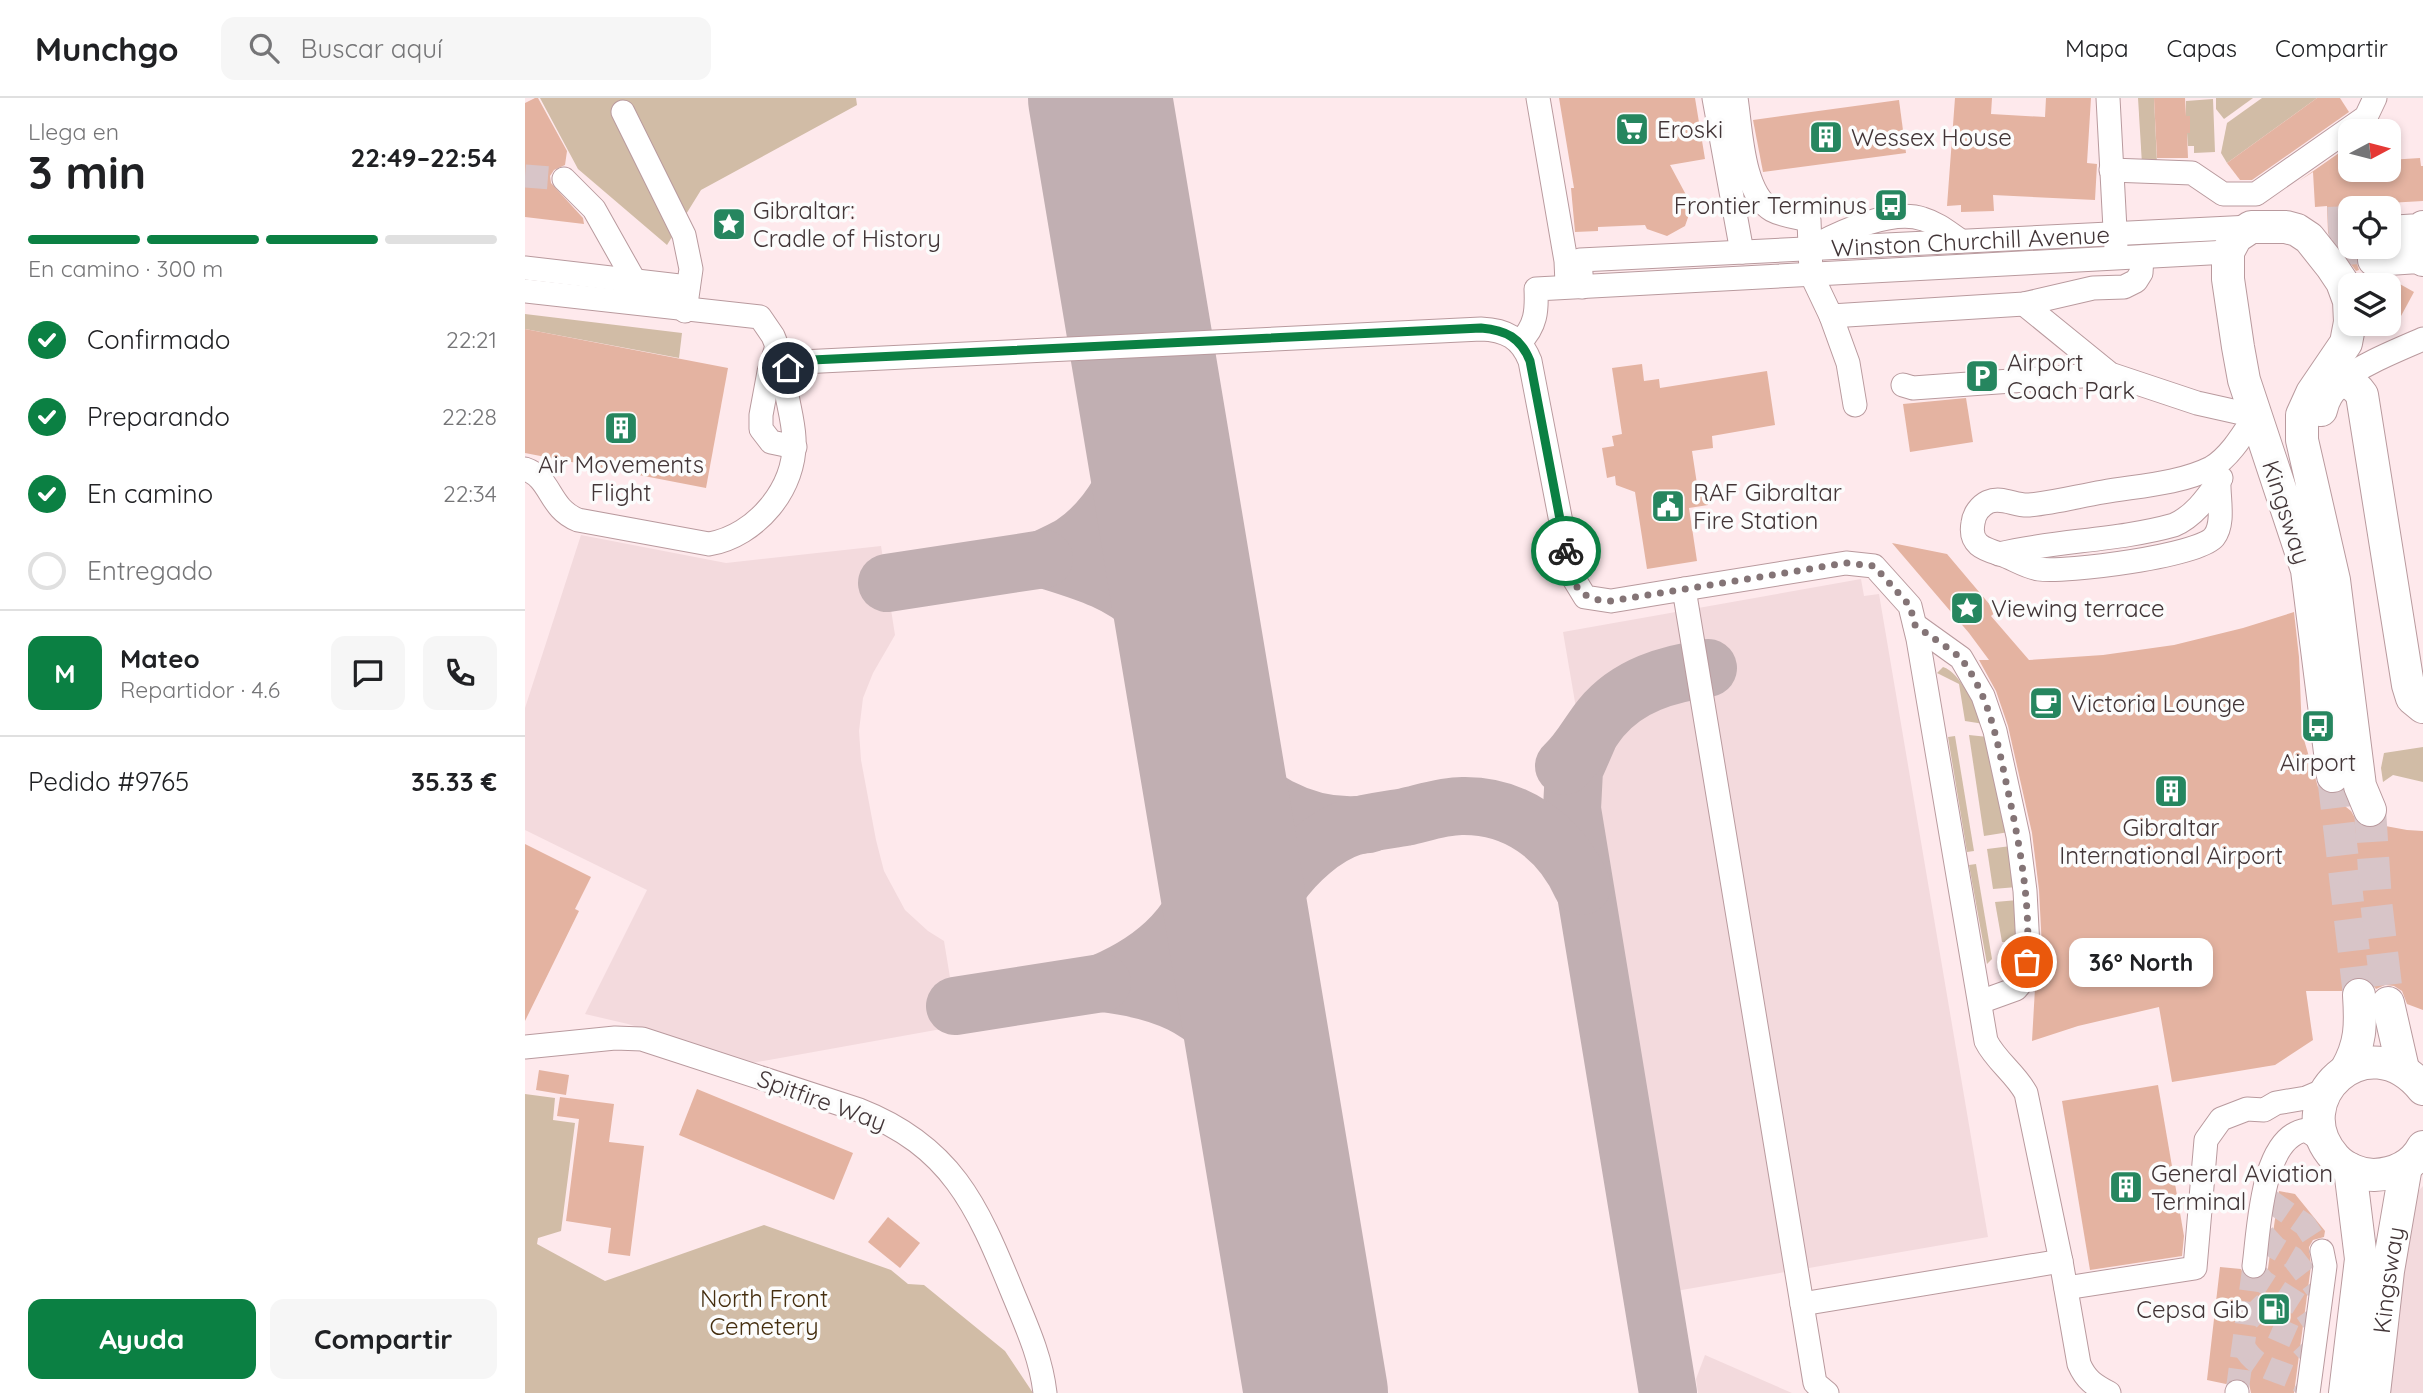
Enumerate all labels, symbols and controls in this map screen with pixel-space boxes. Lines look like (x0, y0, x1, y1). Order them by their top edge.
search box (221, 17, 711, 80)
text: Munchgo (35, 28, 179, 69)
icon: search (245, 29, 283, 67)
text: Buscar aquí (301, 32, 443, 65)
text: Mapa (2065, 33, 2129, 63)
text: Capas (2167, 33, 2237, 63)
text: Compartir (2275, 33, 2388, 63)
supermarket icon: Eroski (1613, 110, 1651, 148)
place label: Eroski (1657, 114, 1723, 144)
text: Llega en (28, 117, 119, 146)
building icon: Wessex House (1807, 118, 1845, 156)
north arrow (2338, 119, 2401, 182)
map controls (2338, 119, 2401, 336)
place label: Wessex House (1851, 122, 2012, 152)
text: 22:49–22:54 (350, 141, 497, 174)
text: 3 min (28, 143, 146, 201)
bus stop icon: Frontier Terminus (1872, 186, 1910, 224)
place label: Frontier Terminus (1674, 190, 1867, 220)
place label: Gibraltar: Cradle of History (753, 195, 941, 253)
button: locate (2338, 196, 2401, 259)
place icon: Gibraltar: Cradle of History (710, 205, 748, 243)
street label: Winston Churchill Avenue (1830, 219, 2111, 263)
text: En camino · 300 m (28, 254, 223, 283)
button: layers (2338, 273, 2401, 336)
icon: check (28, 321, 66, 359)
text: Confirmado (87, 323, 231, 356)
text: 22:21 (446, 325, 497, 354)
pin (758, 338, 818, 398)
place label: Airport Coach Park (2007, 347, 2135, 405)
icon: home (769, 349, 807, 387)
parking icon: Airport Coach Park (1963, 357, 2001, 395)
icon: check (28, 398, 66, 436)
text: Preparando (87, 400, 230, 433)
text: 22:28 (442, 402, 497, 431)
building icon: Air Movements Flight (602, 409, 640, 447)
place label: Air Movements Flight (538, 449, 704, 507)
street label: Kingsway (2256, 456, 2318, 568)
icon: check (28, 475, 66, 513)
text: En camino (87, 477, 213, 510)
place label: RAF Gibraltar Fire Station (1693, 477, 1842, 535)
text: 22:34 (443, 479, 497, 508)
public building icon: RAF Gibraltar Fire Station (1649, 487, 1687, 525)
courier (1531, 516, 1601, 586)
icon: bike (1547, 532, 1585, 570)
text: Entregado (87, 554, 213, 587)
place icon: Viewing terrace (1948, 589, 1986, 627)
place label: Viewing terrace (1991, 593, 2165, 623)
button: chat (331, 636, 405, 710)
button: phone (423, 636, 497, 710)
text: Mateo (120, 642, 200, 675)
text: M (54, 657, 76, 690)
text: Repartidor · 4.6 (120, 675, 280, 704)
cafe icon: Victoria Lounge (2027, 684, 2065, 722)
place label: Victoria Lounge (2071, 688, 2245, 718)
bus stop icon: Airport (2299, 707, 2337, 745)
place label: Airport (2280, 747, 2356, 777)
text: Pedido #9765 (28, 765, 189, 798)
text: 35.33 € (411, 765, 497, 798)
building icon: Gibraltar International Airport (2152, 772, 2190, 810)
place label: Gibraltar International Airport (2059, 812, 2283, 870)
pin (1997, 932, 2057, 992)
callout: 36° North (2069, 938, 2213, 986)
icon: bag (2008, 943, 2046, 981)
text: 36° North (2089, 948, 2193, 977)
street label: Spitfire Way (753, 1063, 891, 1137)
place label: General Aviation Terminal (2151, 1158, 2333, 1216)
building icon: General Aviation Terminal (2107, 1168, 2145, 1206)
street label: Kingsway (2366, 1224, 2410, 1335)
park label: North Front Cemetery (700, 1283, 828, 1341)
fuel station icon: Cepsa Gib (2255, 1290, 2293, 1328)
place label: Cepsa Gib (2136, 1294, 2249, 1324)
button: Ayuda (28, 1299, 256, 1379)
button: Compartir (270, 1299, 497, 1379)

